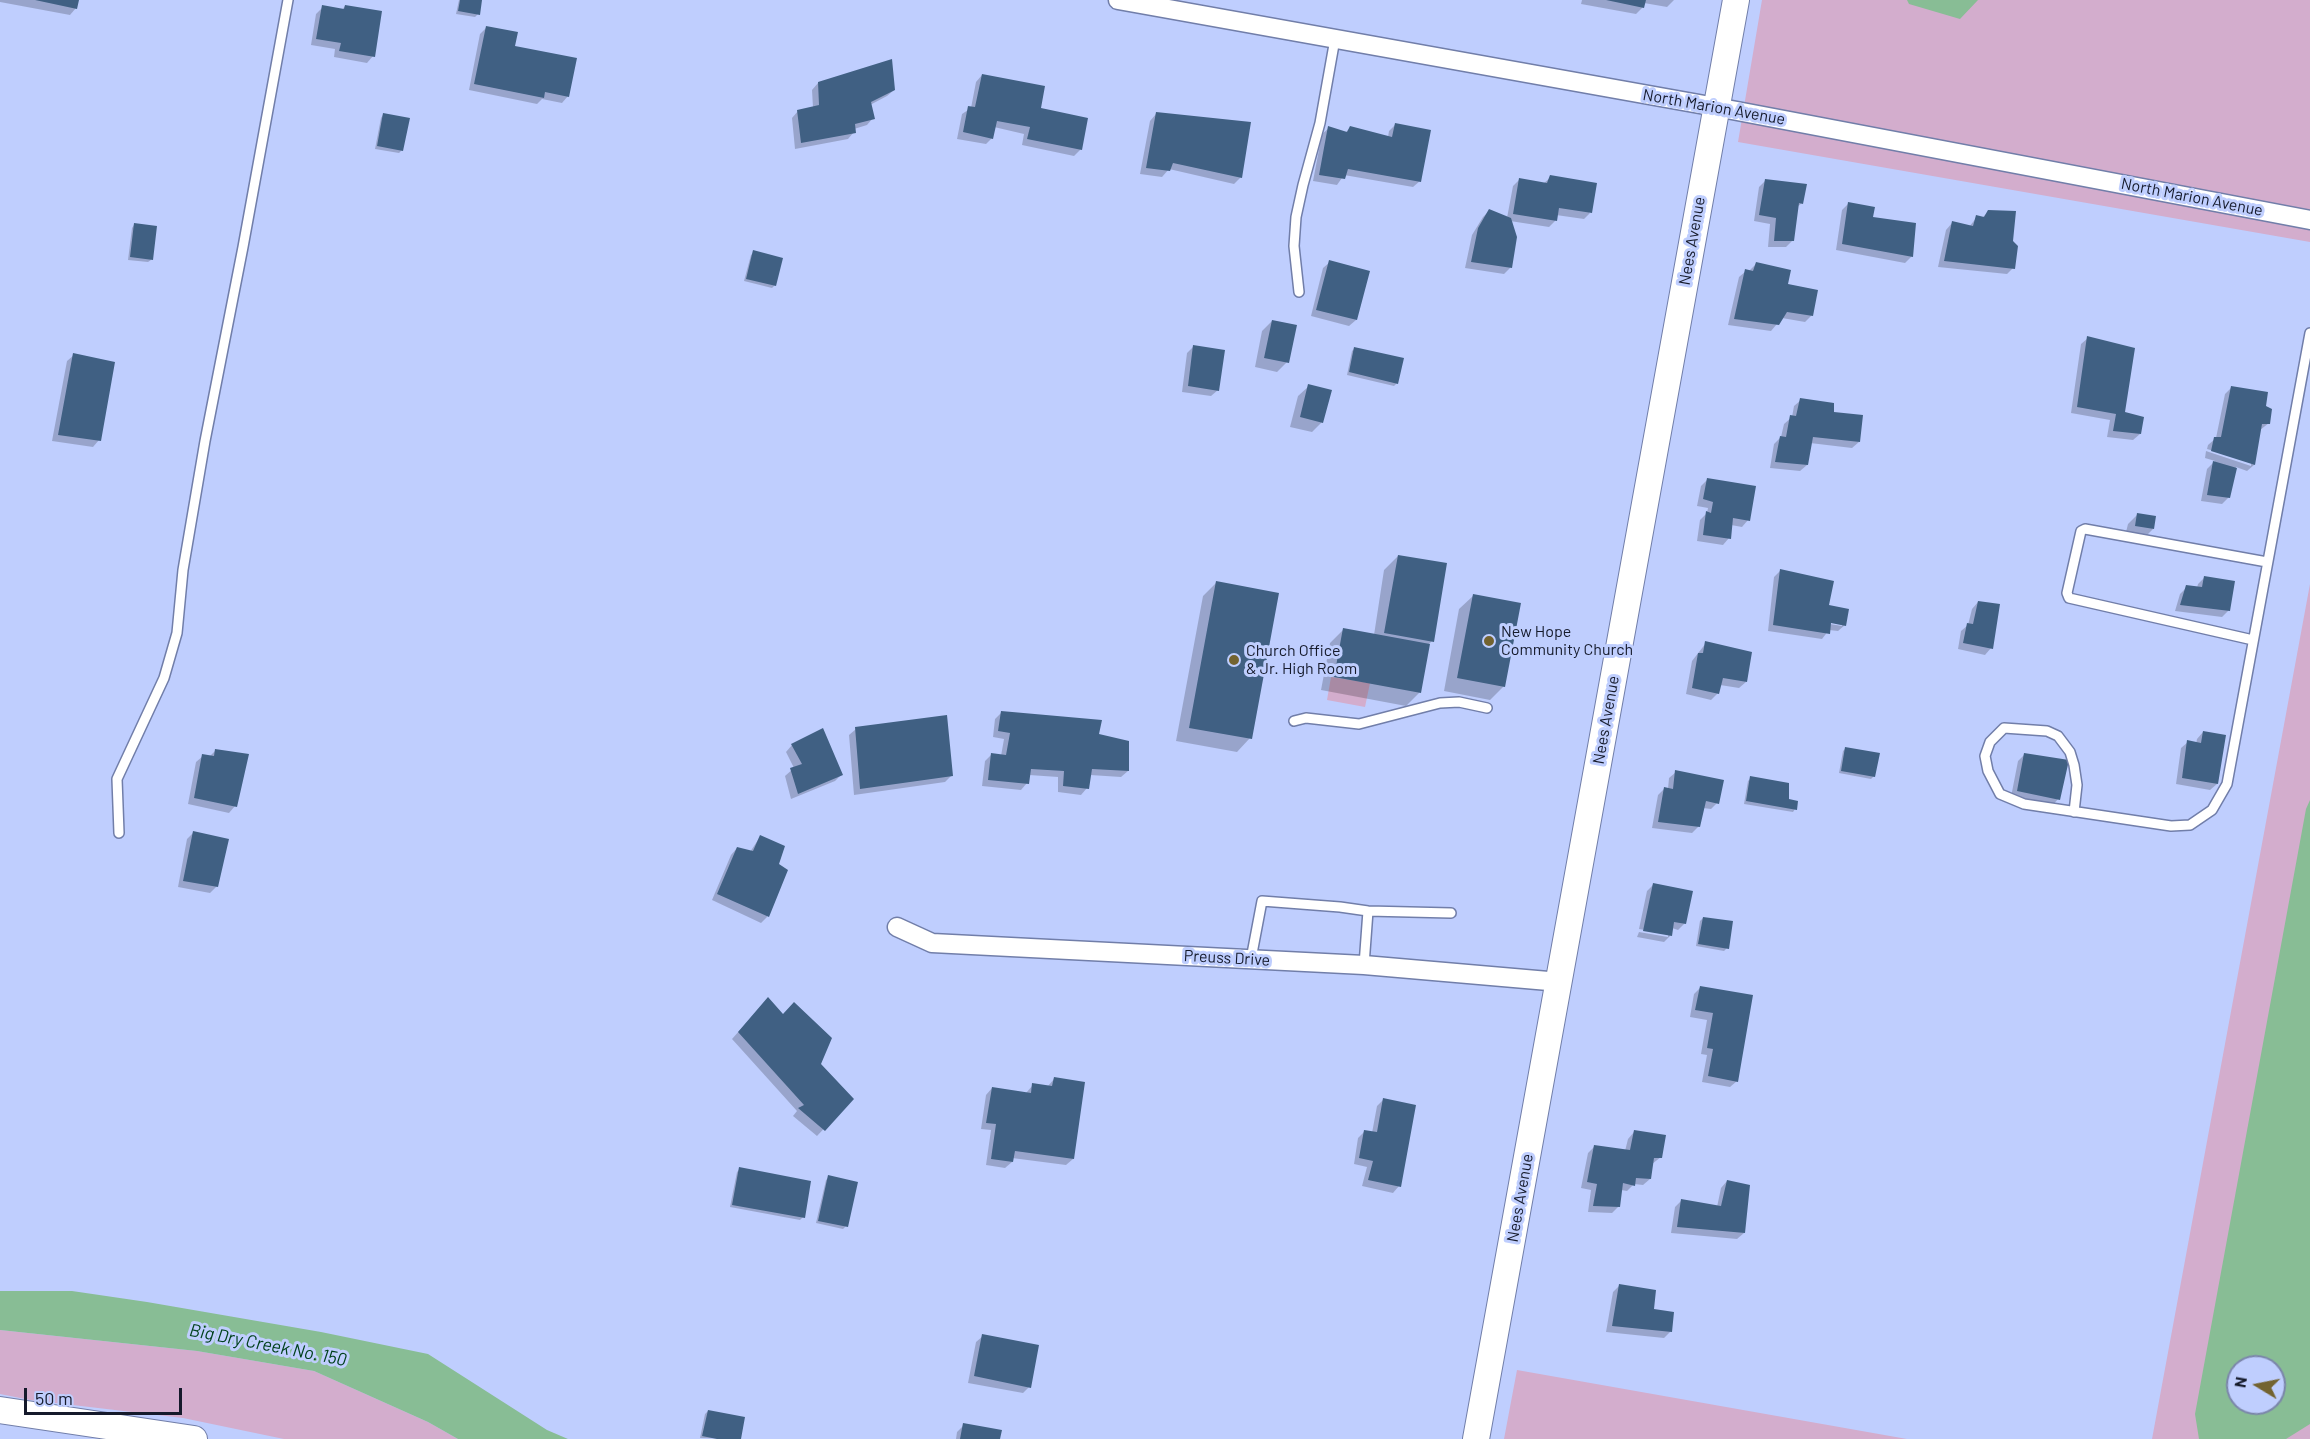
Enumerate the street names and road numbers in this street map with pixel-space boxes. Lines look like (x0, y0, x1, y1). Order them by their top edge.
street label: North Marion Avenue (1641, 85, 1787, 129)
street label: North Marion Avenue (2119, 174, 2265, 220)
street label: Nees Avenue (1675, 195, 1709, 287)
street label: Nees Avenue (1589, 674, 1623, 766)
street label: Preuss Drive (1183, 946, 1271, 970)
street label: Nees Avenue (1503, 1152, 1537, 1244)

